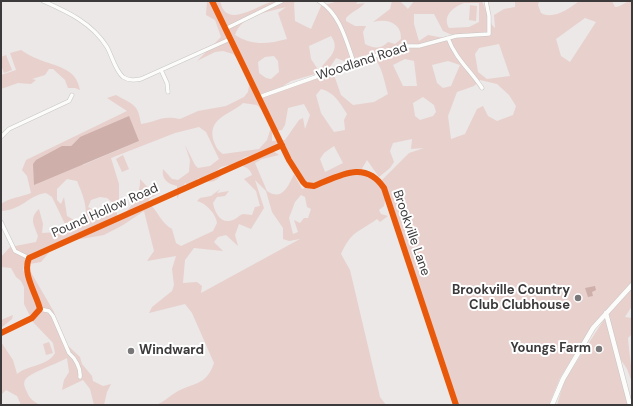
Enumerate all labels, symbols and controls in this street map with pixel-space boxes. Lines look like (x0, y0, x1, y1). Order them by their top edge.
street label: Woodland Road (315, 40, 409, 84)
street label: Pound Hollow Road (49, 181, 161, 241)
street label: Brookville Lane (389, 188, 433, 278)
place label: Brookville Country Club Clubhouse (452, 283, 570, 314)
marker: Brookville Country Club Clubhouse (573, 293, 583, 303)
place label: Youngs Farm (510, 341, 591, 357)
place label: Windward (139, 343, 204, 359)
marker: Youngs Farm (594, 344, 604, 354)
marker: Windward (126, 346, 136, 356)

